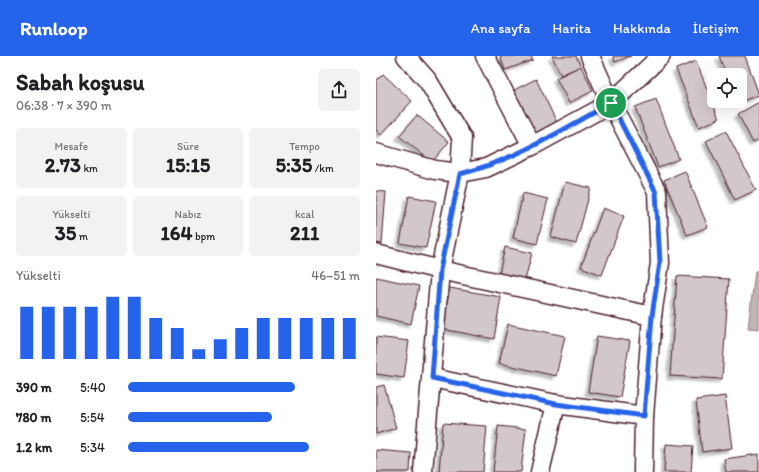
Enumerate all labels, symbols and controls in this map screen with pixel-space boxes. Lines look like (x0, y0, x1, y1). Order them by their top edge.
text: Runloop (20, 17, 87, 40)
text: Ana sayfa (471, 20, 530, 37)
text: Harita (552, 20, 591, 37)
text: Hakkında (613, 20, 671, 37)
text: İletişim (693, 20, 739, 37)
map controls (707, 68, 747, 108)
button: locate (707, 68, 747, 108)
text: Sabah koşusu (16, 69, 145, 96)
button: share (318, 69, 360, 111)
pin (594, 86, 628, 120)
icon: arrive (600, 92, 622, 114)
text: 06:38 · 7 × 390 m (16, 98, 112, 113)
text: Mesafe (55, 140, 88, 153)
text: Süre (177, 140, 199, 153)
text: Tempo (289, 140, 320, 153)
text: 2.73 (45, 153, 81, 177)
text: 15:15 (166, 153, 210, 177)
text: 5:35 (275, 153, 312, 177)
text: km (81, 162, 98, 175)
text: /km (312, 162, 334, 175)
text: Yükselti (52, 208, 90, 221)
text: Nabız (175, 208, 201, 221)
text: kcal (295, 208, 314, 221)
text: 35 (55, 221, 76, 245)
text: 164 (161, 221, 192, 245)
text: 211 (290, 221, 319, 245)
text: m (76, 230, 88, 243)
text: bpm (192, 230, 215, 243)
text: Yükselti (16, 268, 61, 283)
text: 46–51 m (311, 268, 360, 283)
text: 390 m (16, 380, 52, 395)
text: 5:40 (80, 380, 106, 395)
text: 780 m (16, 410, 51, 425)
text: 5:54 (80, 410, 105, 425)
text: 1.2 km (16, 440, 52, 455)
text: 5:34 (80, 440, 105, 455)

